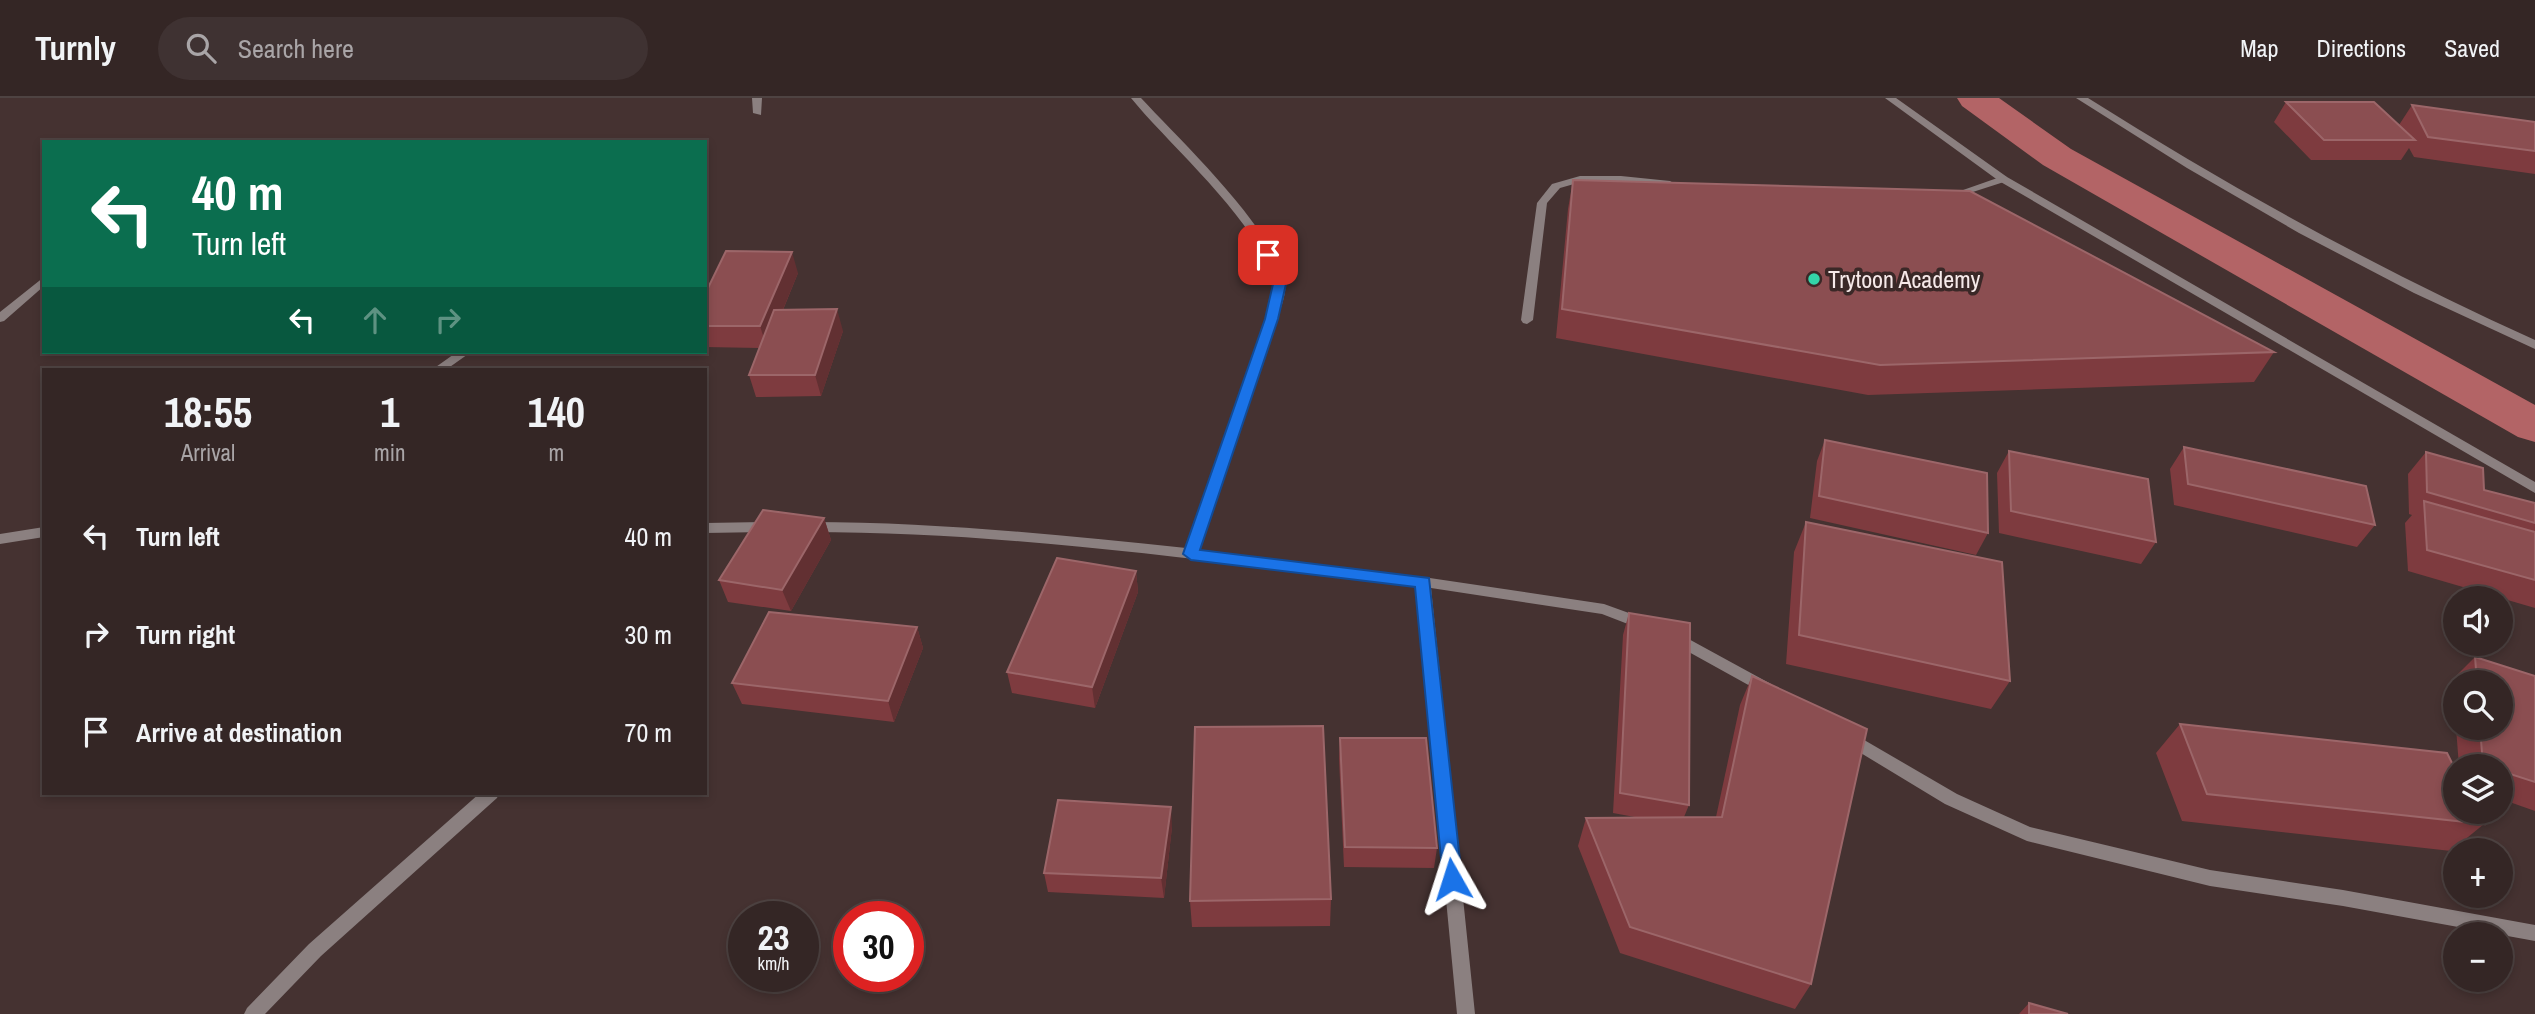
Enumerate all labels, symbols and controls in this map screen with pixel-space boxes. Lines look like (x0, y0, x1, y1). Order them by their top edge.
search box (158, 17, 648, 80)
text: Turnly (35, 26, 116, 70)
icon: search (182, 29, 220, 67)
text: Search here (238, 31, 354, 66)
text: Map (2240, 32, 2278, 64)
text: Directions (2316, 32, 2406, 64)
text: Saved (2444, 32, 2500, 64)
text: 40 m (192, 159, 284, 225)
icon: left (77, 168, 168, 259)
text: Turn left (192, 222, 286, 265)
pin (1238, 225, 1298, 285)
icon: arrive (1249, 236, 1287, 274)
place label: Trytoon Academy (1828, 263, 1981, 295)
marker: Trytoon Academy (1806, 271, 1822, 287)
icon: left (283, 301, 321, 339)
icon: ahead (356, 301, 394, 339)
icon: right (429, 301, 467, 339)
text: 18:55 (164, 384, 252, 440)
text: 1 (380, 384, 399, 440)
text: 140 (528, 384, 585, 440)
text: Arrival (181, 437, 235, 468)
text: min (374, 437, 406, 468)
text: m (548, 437, 564, 468)
icon: left (77, 517, 115, 555)
text: Turn left (136, 519, 220, 554)
text: 40 m (625, 519, 672, 554)
map controls (2443, 586, 2513, 992)
button: sound (2443, 586, 2513, 656)
icon: right (77, 615, 115, 653)
text: Turn right (136, 617, 235, 652)
text: 30 m (625, 617, 672, 652)
button: search (2443, 670, 2513, 740)
icon: arrive (77, 713, 115, 751)
text: Arrive at destination (136, 715, 342, 750)
text: 70 m (625, 715, 672, 750)
button: layers (2443, 754, 2513, 824)
button: + (2443, 838, 2513, 908)
position arrow (1415, 842, 1489, 916)
speed limit sign: 30 (833, 901, 924, 992)
text: 23 (758, 914, 789, 961)
button: − (2443, 922, 2513, 992)
text: km/h (758, 951, 790, 976)

